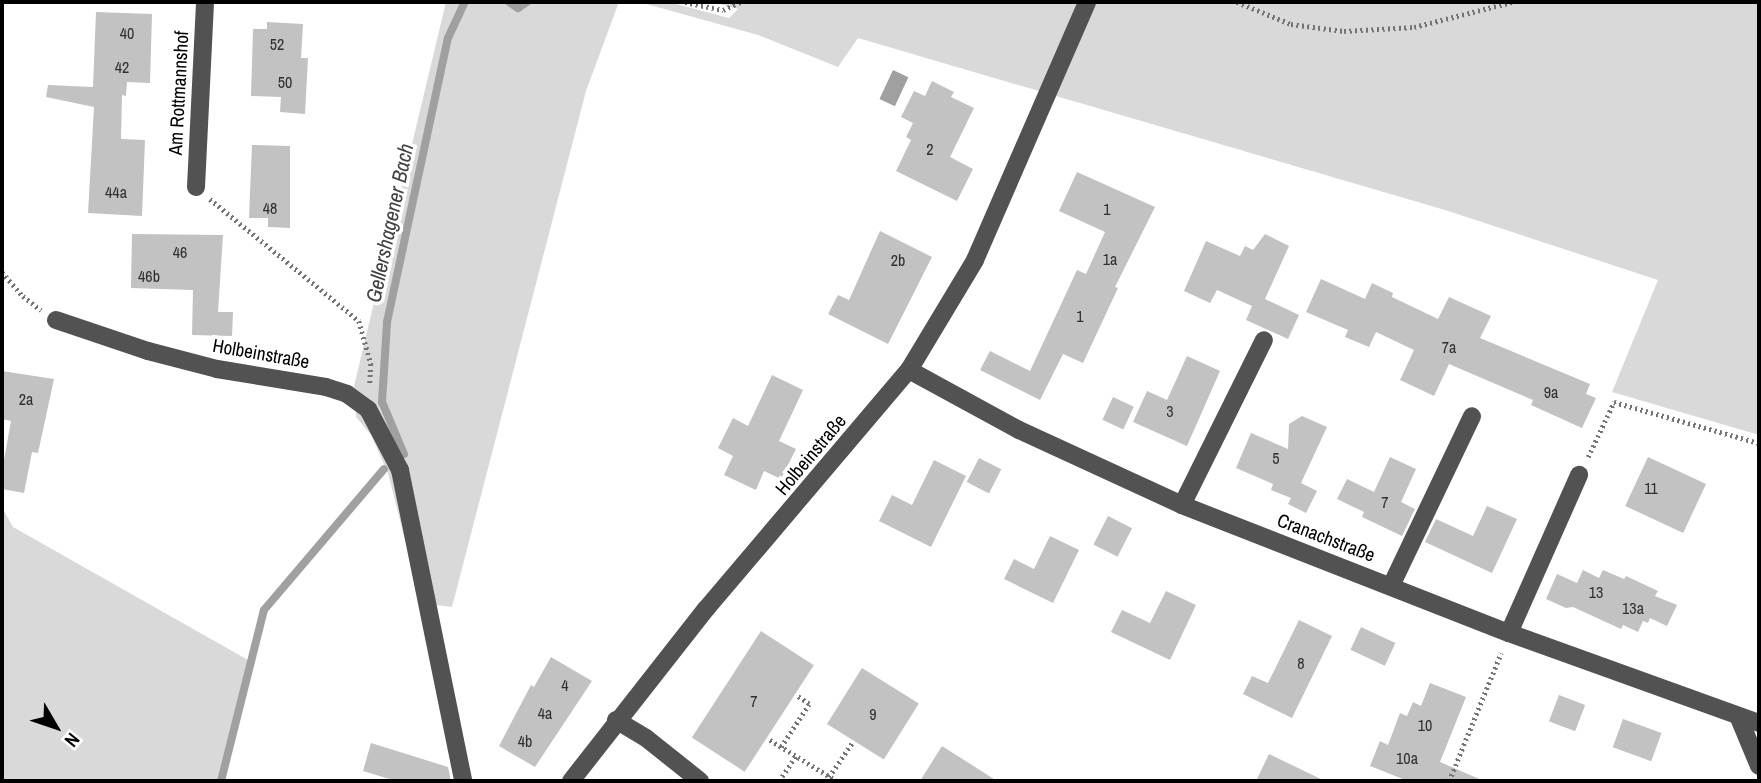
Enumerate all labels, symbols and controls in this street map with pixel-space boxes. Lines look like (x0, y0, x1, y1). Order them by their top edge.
house number: 40 (120, 23, 134, 43)
street label: Am Rottmannshof (164, 30, 194, 156)
house number: 52 (270, 34, 284, 54)
house number: 42 (115, 57, 129, 77)
house number: 50 (278, 72, 292, 92)
house number: 2 (926, 139, 934, 159)
water label: Gellershagener Bach (361, 141, 419, 305)
house number: 44a (105, 182, 127, 202)
house number: 48 (263, 198, 277, 218)
house number: 1 (1103, 199, 1111, 219)
house number: 46 (173, 242, 187, 262)
house number: 1a (1103, 249, 1117, 269)
house number: 2b (891, 250, 905, 270)
house number: 46b (138, 266, 160, 286)
house number: 1 (1076, 306, 1084, 326)
street label: Holbeinstraße (211, 334, 311, 374)
house number: 7a (1442, 337, 1456, 357)
house number: 9a (1544, 382, 1558, 402)
house number: 2a (19, 389, 33, 409)
house number: 3 (1166, 401, 1174, 421)
street label: Holbeinstraße (771, 410, 851, 500)
house number: 5 (1272, 448, 1280, 468)
house number: 11 (1644, 478, 1658, 498)
house number: 7 (1381, 492, 1389, 512)
street label: Cranachstraße (1274, 509, 1378, 567)
house number: 13 (1589, 582, 1603, 602)
house number: 13a (1622, 598, 1644, 618)
house number: 8 (1297, 653, 1305, 673)
house number: 4 (561, 675, 569, 695)
house number: 7 (750, 691, 758, 711)
north arrow (21, 692, 91, 762)
house number: 4a (538, 703, 552, 723)
house number: 9 (869, 704, 877, 724)
house number: 10 (1418, 715, 1432, 735)
text: N (59, 728, 86, 753)
house number: 4b (518, 731, 532, 751)
house number: 10a (1396, 748, 1418, 768)

